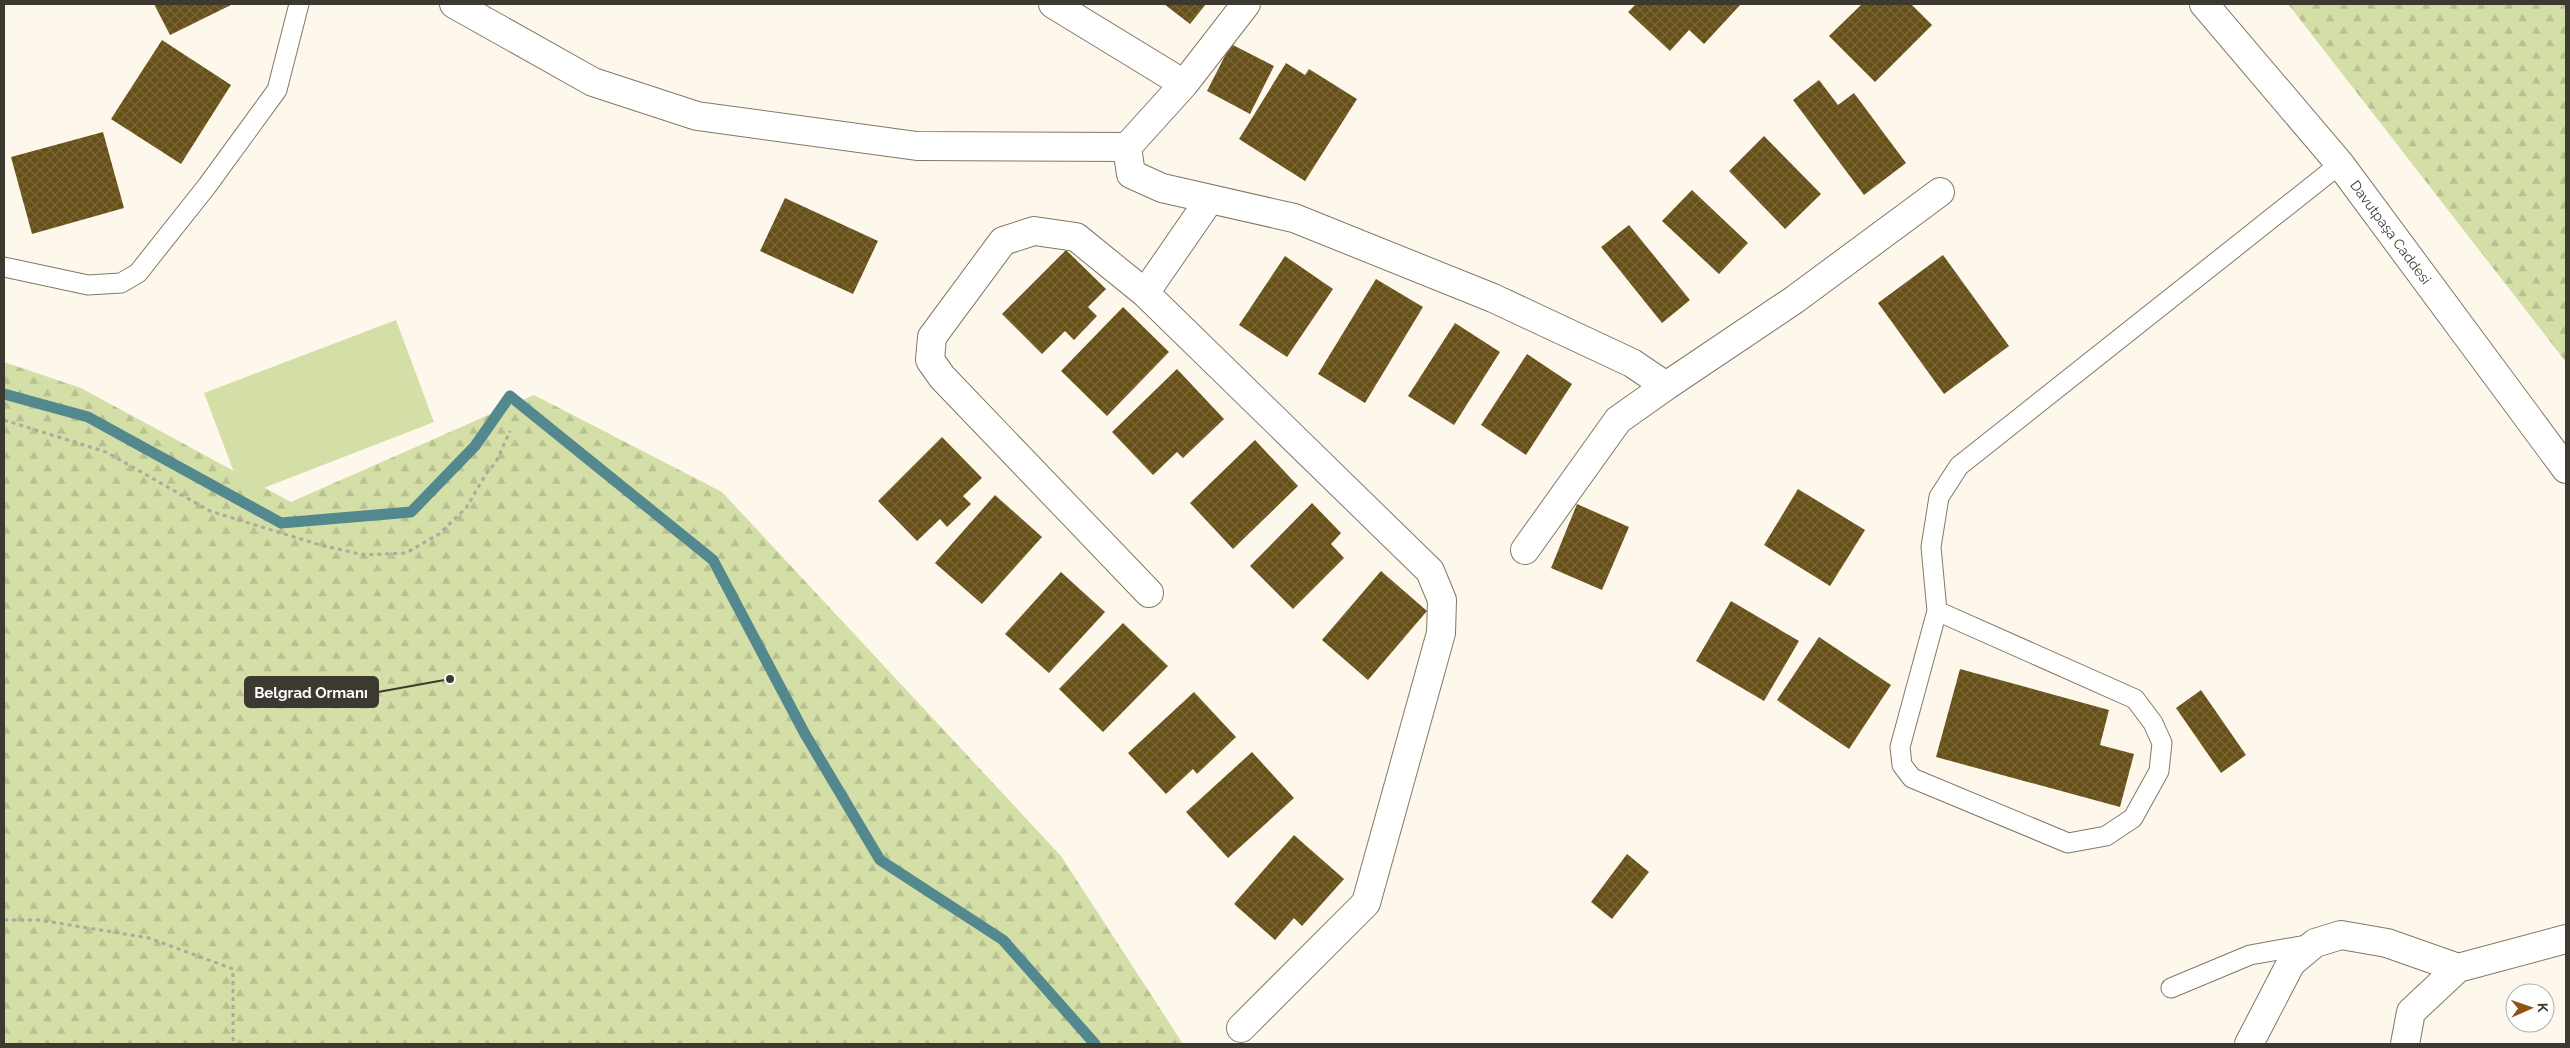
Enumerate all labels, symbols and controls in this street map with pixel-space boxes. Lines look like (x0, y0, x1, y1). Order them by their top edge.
street label: Davutpaşa Caddesi (2347, 177, 2434, 287)
callout: Belgrad Ormanı (245, 677, 378, 707)
text: Belgrad Ormanı (254, 684, 368, 702)
north arrow (2505, 983, 2555, 1033)
text: K (2535, 1003, 2551, 1013)

